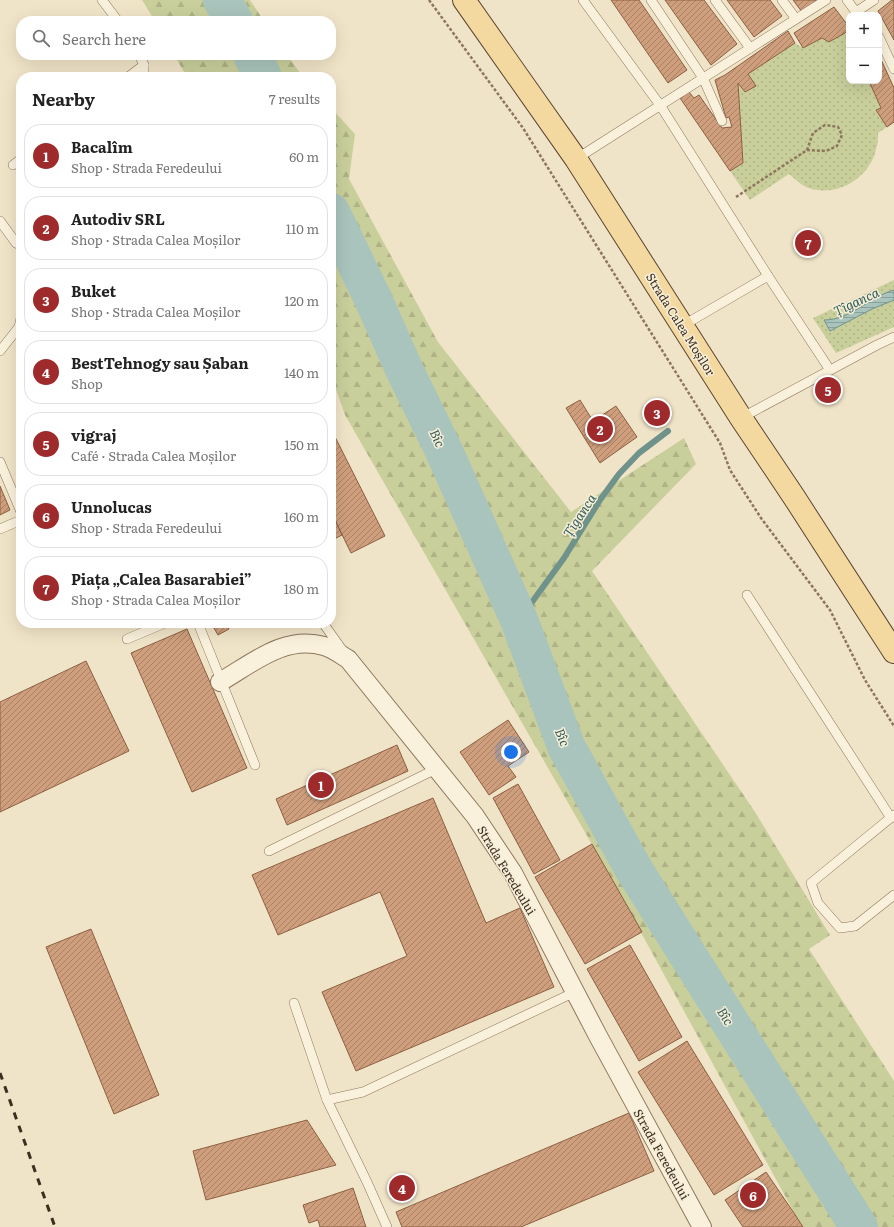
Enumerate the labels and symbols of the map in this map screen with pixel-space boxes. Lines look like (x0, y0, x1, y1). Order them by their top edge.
pin: 7 (795, 228, 821, 258)
street label: Strada Calea Moșilor (642, 269, 720, 379)
water label: Țîganca (830, 282, 882, 320)
pin: 5 (815, 375, 841, 405)
pin: 3 (644, 398, 670, 428)
pin: 2 (587, 414, 613, 444)
water label: Bîc (426, 426, 450, 450)
water label: Țîganca (558, 489, 600, 540)
water label: Bîc (551, 725, 575, 749)
your location (501, 742, 521, 762)
pin: 1 (308, 770, 334, 800)
street label: Strada Feredeului (473, 822, 541, 918)
water label: Bîc (713, 1003, 739, 1029)
street label: Strada Feredeului (630, 1105, 694, 1203)
pin: 4 (389, 1173, 415, 1203)
pin: 6 (740, 1180, 766, 1210)

